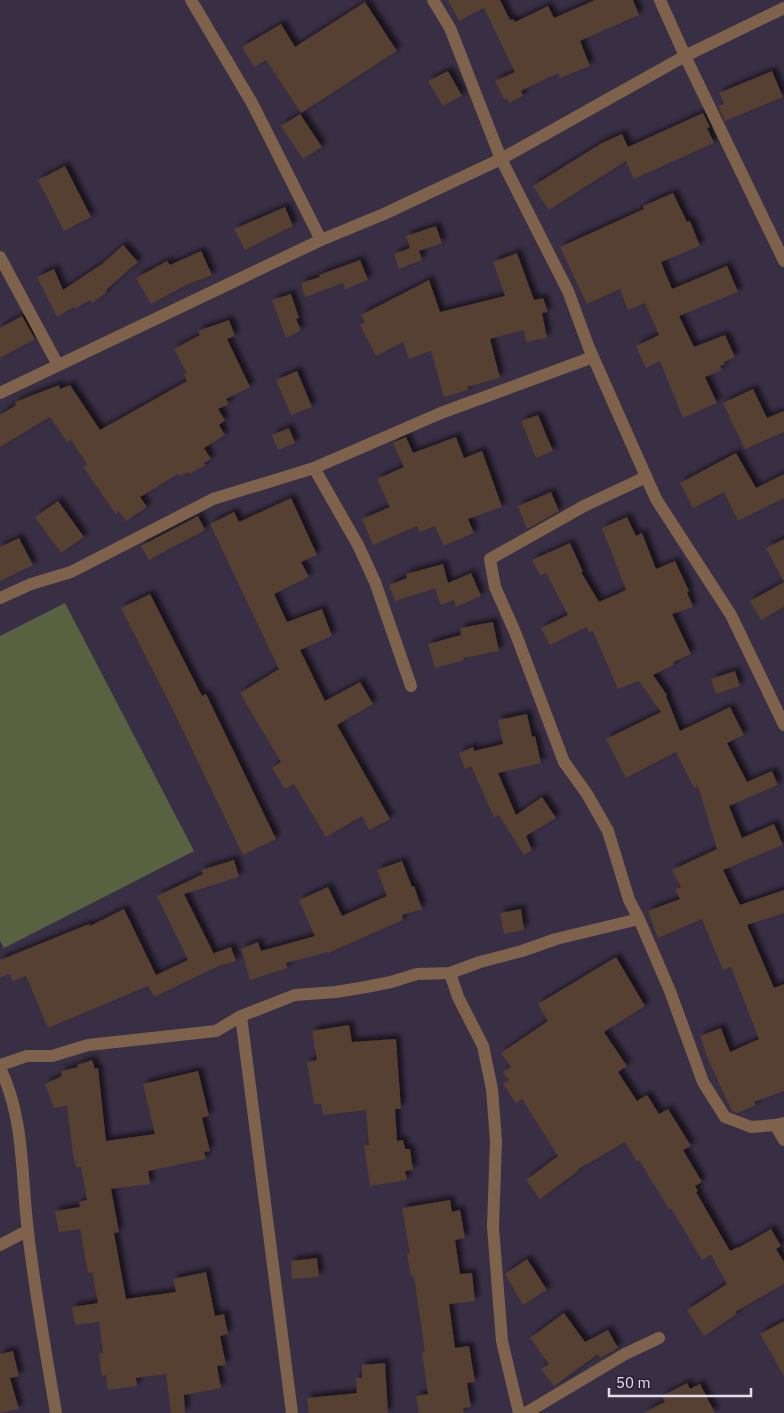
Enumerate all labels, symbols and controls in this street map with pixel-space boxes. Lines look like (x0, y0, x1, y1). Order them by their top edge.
scale bar (609, 1366, 752, 1398)
text: 50 m (616, 1373, 651, 1392)

